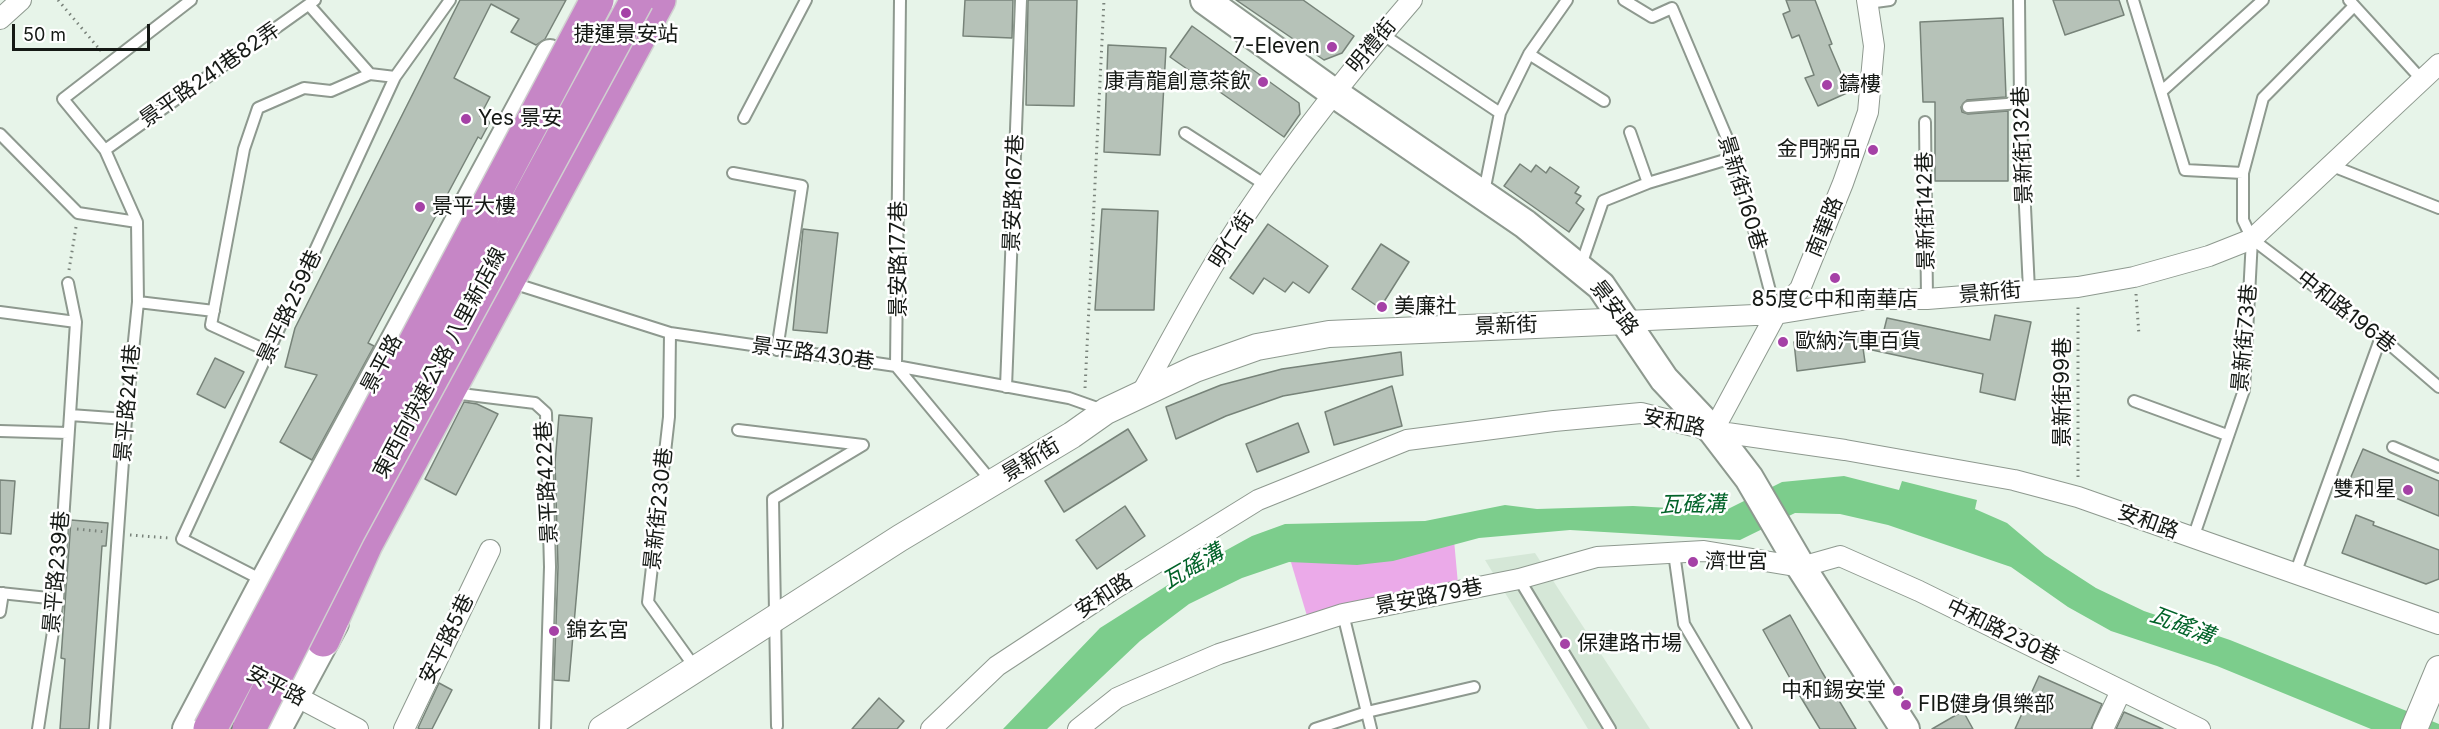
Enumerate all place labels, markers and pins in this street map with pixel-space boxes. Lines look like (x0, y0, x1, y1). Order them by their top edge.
marker: 捷運景安站 (619, 6, 633, 20)
place label: 捷運景安站 (574, 22, 678, 48)
place label: 7-Eleven (1233, 34, 1320, 60)
marker: 7-Eleven (1325, 40, 1339, 54)
place label: 康青龍創意茶飲 (1104, 69, 1251, 95)
place label: 鑄樓 (1839, 72, 1881, 98)
marker: 康青龍創意茶飲 (1256, 75, 1270, 89)
marker: 鑄樓 (1820, 78, 1834, 92)
place label: Yes 景安 (478, 106, 562, 132)
marker: Yes 景安 (459, 112, 473, 126)
place label: 金門粥品 (1777, 137, 1861, 163)
marker: 金門粥品 (1866, 143, 1880, 157)
place label: 景平大樓 (432, 194, 516, 220)
marker: 景平大樓 (413, 200, 427, 214)
marker: 85度C中和南華店 (1828, 271, 1842, 285)
place label: 85度C中和南華店 (1751, 287, 1919, 313)
place label: 美廉社 (1394, 294, 1457, 320)
marker: 美廉社 (1375, 300, 1389, 314)
place label: 歐納汽車百貨 (1795, 329, 1921, 355)
marker: 歐納汽車百貨 (1776, 335, 1790, 349)
place label: 雙和星 (2333, 477, 2396, 503)
marker: 雙和星 (2401, 483, 2415, 497)
place label: 濟世宮 (1705, 549, 1768, 575)
marker: 濟世宮 (1686, 555, 1700, 569)
place label: 錦玄宮 (566, 618, 629, 644)
marker: 錦玄宮 (547, 624, 561, 638)
place label: 保建路市場 (1577, 631, 1682, 657)
marker: 保建路市場 (1558, 637, 1572, 651)
place label: 中和錫安堂 (1781, 678, 1886, 704)
marker: 中和錫安堂 (1891, 684, 1905, 698)
place label: FIB健身俱樂部 (1918, 692, 2055, 718)
marker: FIB健身俱樂部 (1899, 698, 1913, 712)

